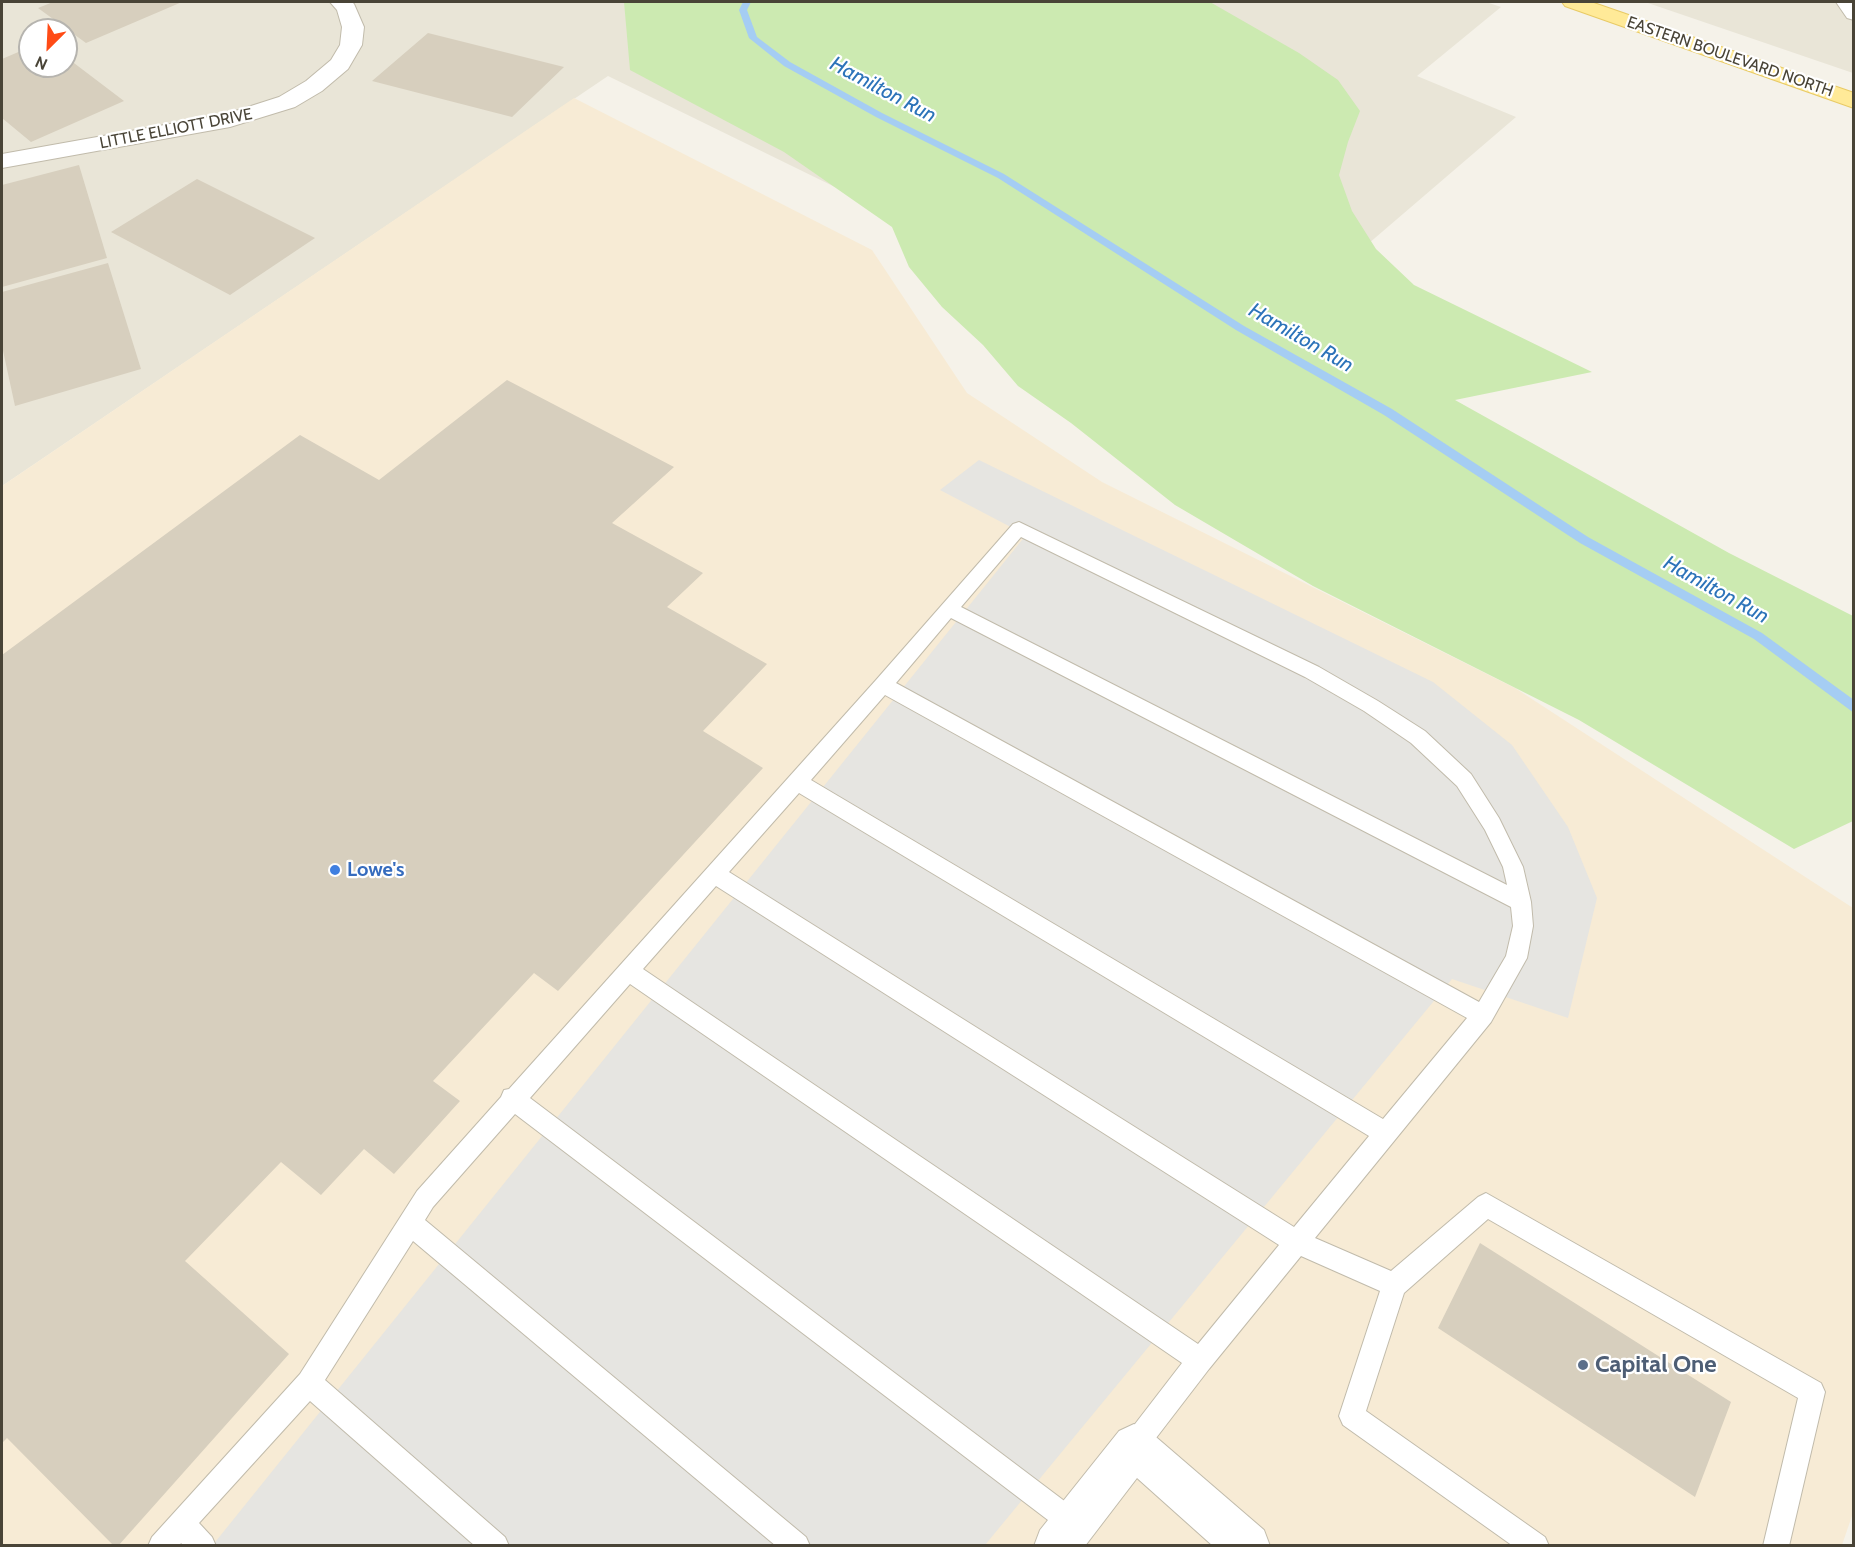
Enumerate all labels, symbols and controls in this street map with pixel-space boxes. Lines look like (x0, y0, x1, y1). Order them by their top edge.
street label: EASTERN BOULEVARD NORTH (1624, 13, 1836, 101)
north arrow (18, 18, 78, 78)
water label: Hamilton Run (826, 51, 940, 129)
text: N (32, 52, 50, 74)
street label: LITTLE ELLIOTT DRIVE (98, 105, 254, 153)
water label: Hamilton Run (1244, 298, 1358, 378)
water label: Hamilton Run (1659, 551, 1773, 629)
place label: Lowe's (347, 858, 404, 882)
marker: Lowe's (328, 863, 342, 877)
place label: Capital One (1595, 1351, 1717, 1379)
marker: Capital One (1576, 1358, 1590, 1372)

